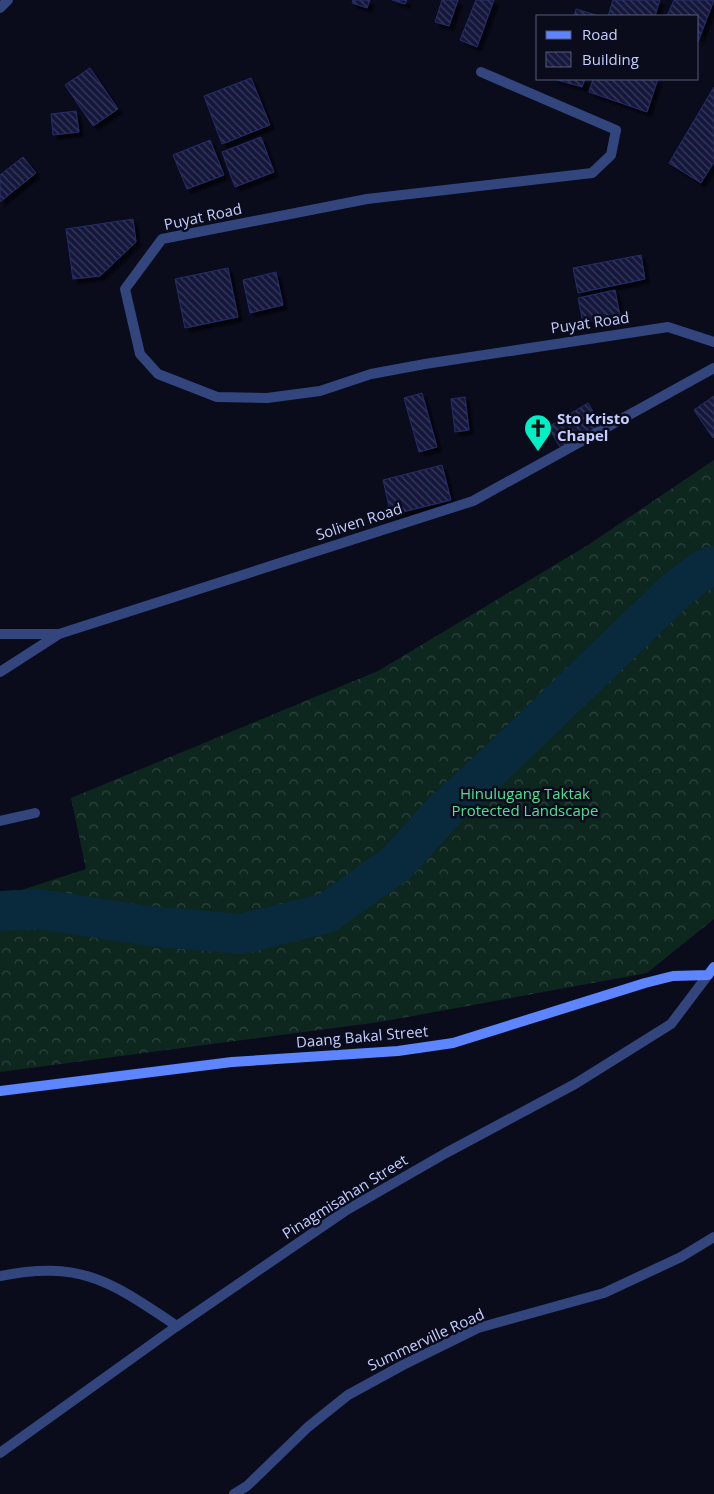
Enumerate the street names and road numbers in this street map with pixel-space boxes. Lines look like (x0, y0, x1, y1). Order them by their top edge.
street label: Puyat Road (162, 198, 244, 234)
street label: Puyat Road (549, 307, 630, 337)
street label: Soliven Road (313, 498, 404, 544)
street label: Daang Bakal Street (295, 1020, 429, 1052)
street label: Pinagmisahan Street (278, 1149, 411, 1243)
street label: Summerville Road (364, 1303, 487, 1375)

